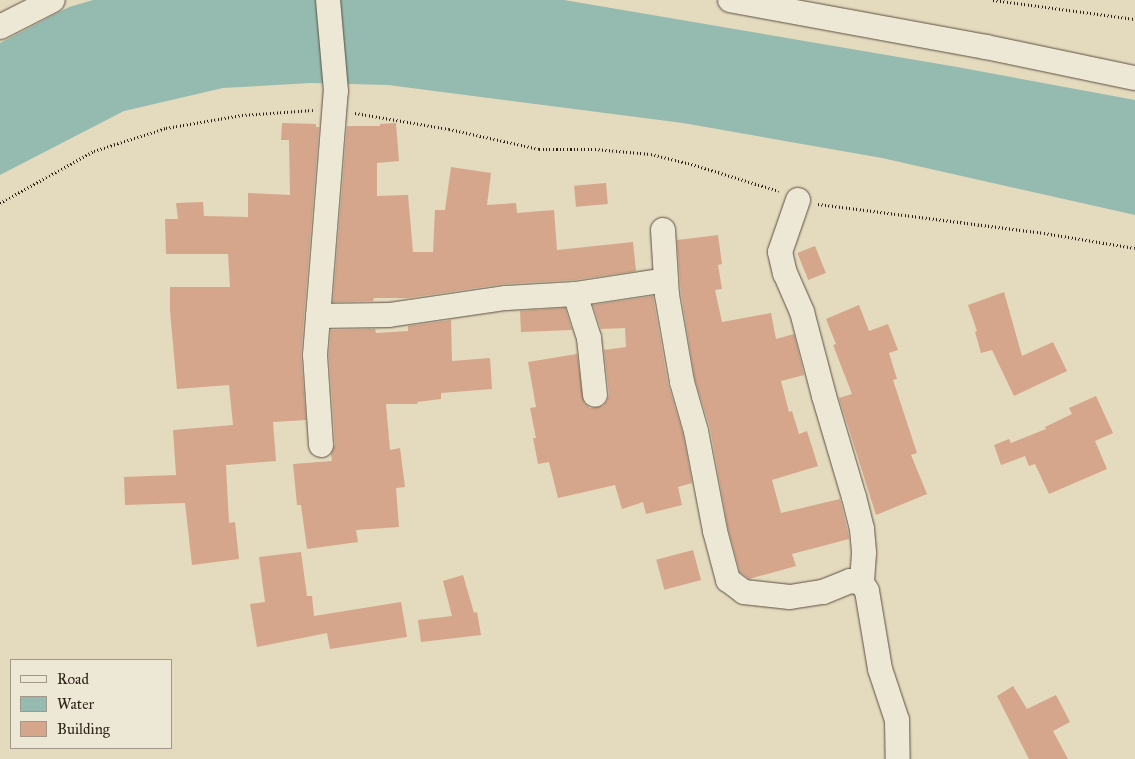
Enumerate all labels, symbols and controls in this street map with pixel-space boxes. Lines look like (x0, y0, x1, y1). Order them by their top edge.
legend (10, 659, 172, 749)
text: Road (57, 670, 89, 688)
text: Water (57, 695, 94, 713)
text: Building (57, 720, 110, 738)

